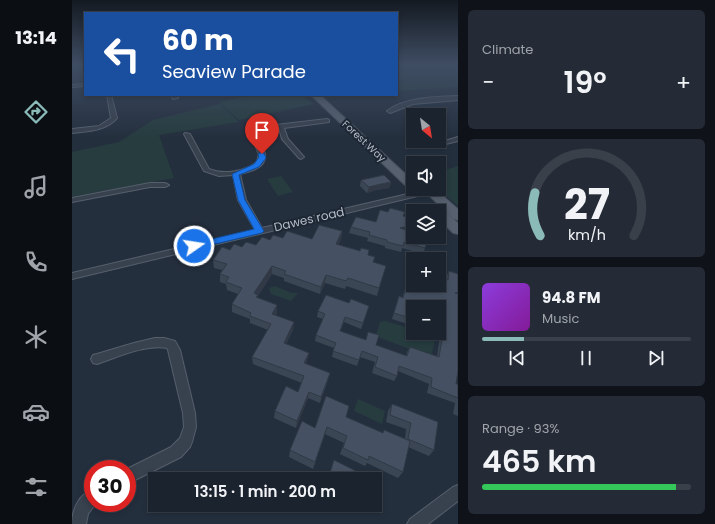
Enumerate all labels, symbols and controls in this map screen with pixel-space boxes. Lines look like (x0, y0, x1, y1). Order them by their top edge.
text: 60 m (162, 21, 234, 60)
text: 13:14 (15, 25, 57, 50)
icon: left (96, 28, 148, 80)
text: Climate (482, 40, 533, 59)
text: Seaview Parade (162, 59, 306, 84)
text: 19° (564, 61, 607, 104)
text: − (482, 67, 494, 98)
text: + (676, 67, 691, 98)
icon: directions (22, 98, 50, 126)
north arrow (406, 108, 446, 148)
map controls (406, 108, 446, 340)
pin (245, 113, 279, 154)
street label: Forest Way (339, 117, 390, 166)
icon: arrive (251, 119, 273, 141)
button: sound (406, 156, 446, 196)
icon: music (22, 173, 50, 201)
text: 27 (563, 175, 610, 234)
street label: Dawes road (272, 203, 346, 235)
button: layers (406, 204, 446, 244)
text: km/h (567, 224, 606, 244)
position arrow (173, 225, 215, 267)
icon: phone (22, 248, 50, 276)
button: + (406, 252, 446, 292)
text: 94.8 FM (542, 287, 601, 308)
button: − (406, 300, 446, 340)
text: Music (542, 309, 579, 328)
icon: climate (22, 323, 50, 351)
icon: previous (506, 347, 528, 369)
icon: pause (575, 347, 597, 369)
icon: next (645, 347, 667, 369)
icon: car (22, 398, 50, 426)
text: Range · 93% (482, 419, 559, 438)
text: 465 km (482, 440, 596, 483)
speed limit sign: 30 (84, 460, 136, 512)
icon: filters (22, 473, 50, 501)
text: 13:15 · 1 min · 200 m (194, 481, 336, 502)

